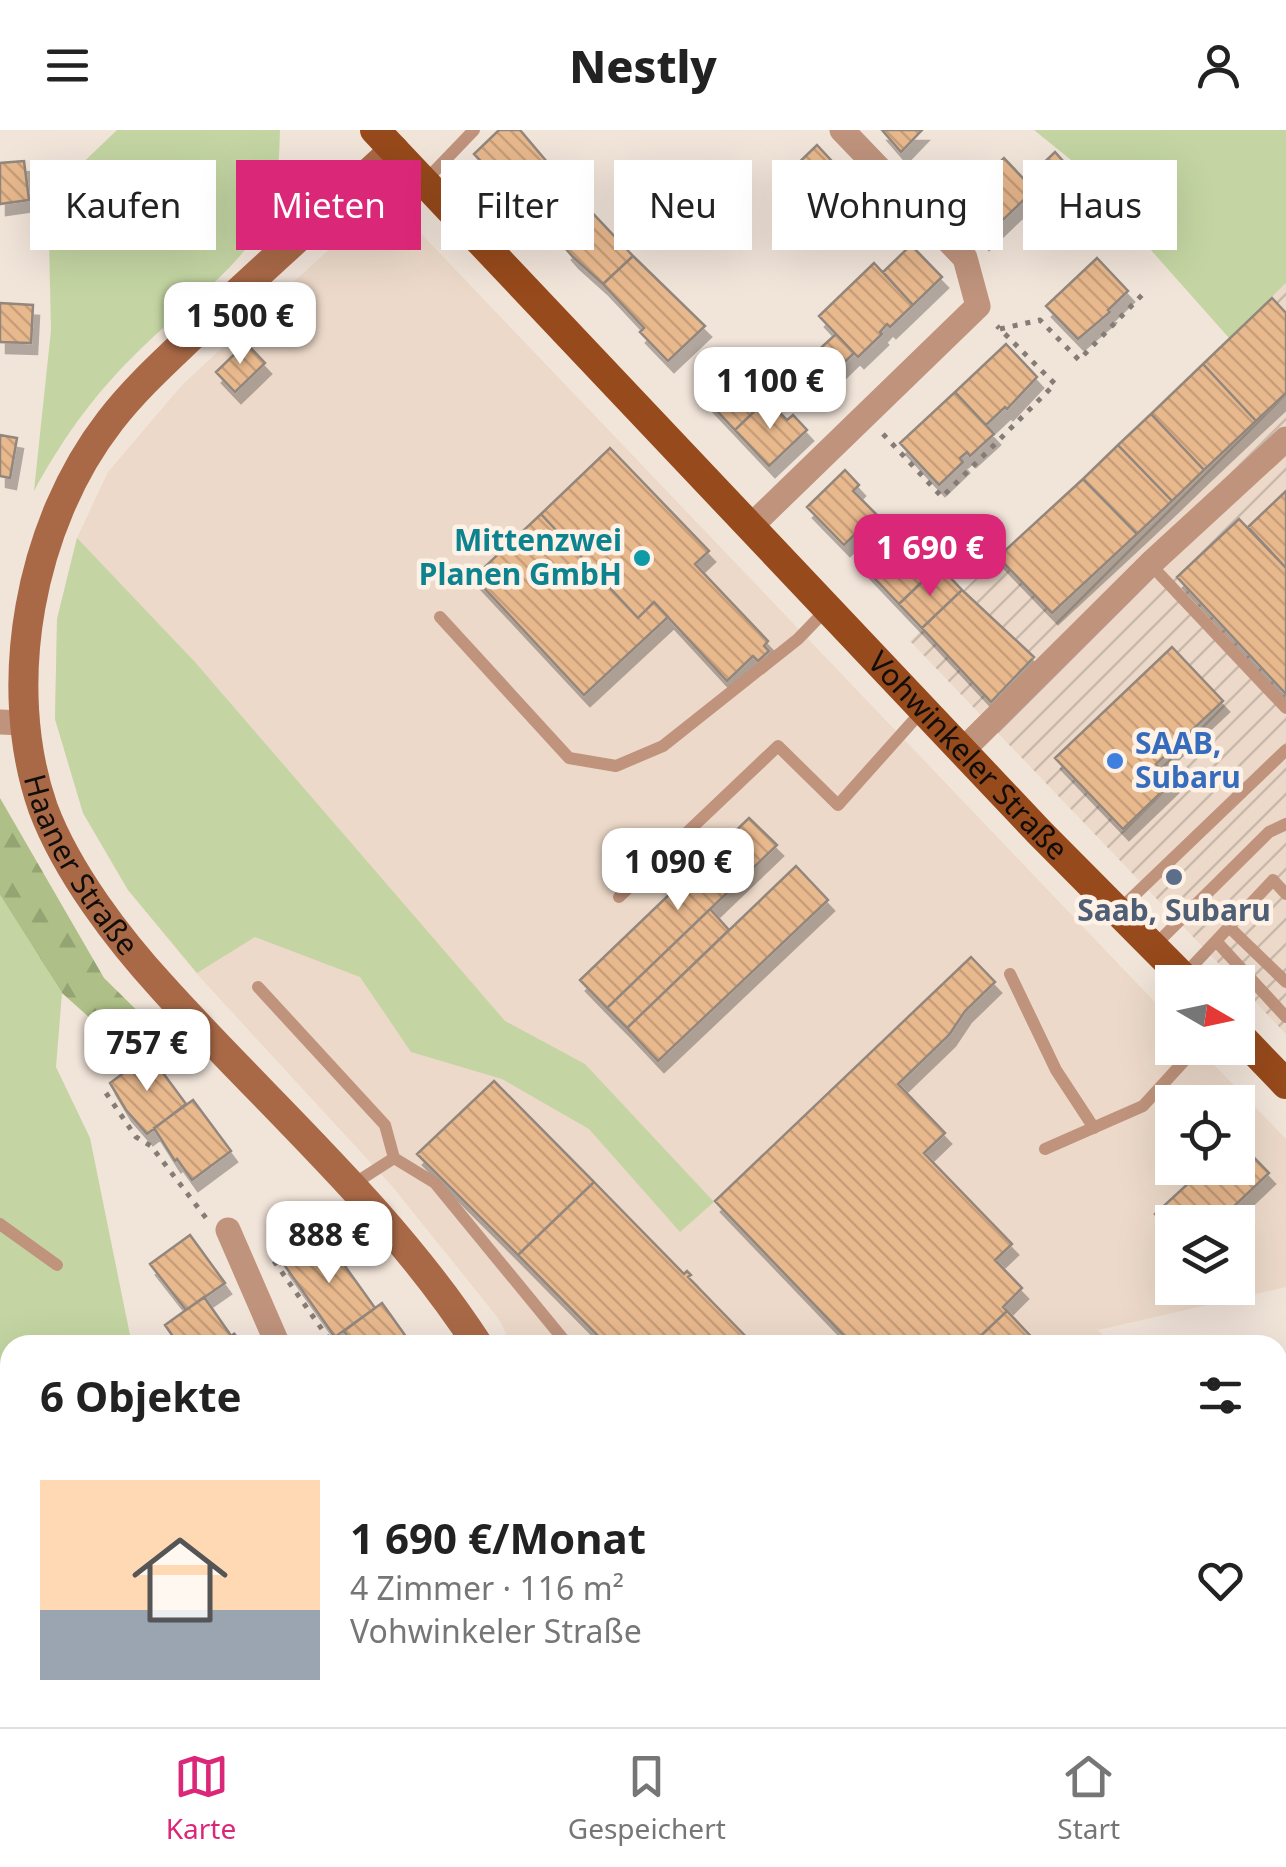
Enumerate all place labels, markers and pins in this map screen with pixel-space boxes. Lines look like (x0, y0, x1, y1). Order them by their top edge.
pin: 1 500 € (148, 282, 332, 367)
pin: 1 100 € (678, 347, 862, 432)
pin: 1 690 € (838, 514, 1022, 599)
place label: Mittenzwei Planen GmbH (419, 519, 622, 594)
marker: Mittenzwei Planen GmbH (631, 547, 653, 569)
place label: SAAB, Subaru (1135, 722, 1241, 797)
marker: SAAB, Subaru (1104, 750, 1126, 772)
pin: 1 090 € (586, 828, 770, 913)
marker: Saab, Subaru (1163, 866, 1185, 888)
place label: Saab, Subaru (1077, 889, 1271, 930)
pin: 757 € (77, 1009, 217, 1094)
pin: 888 € (259, 1201, 399, 1286)

